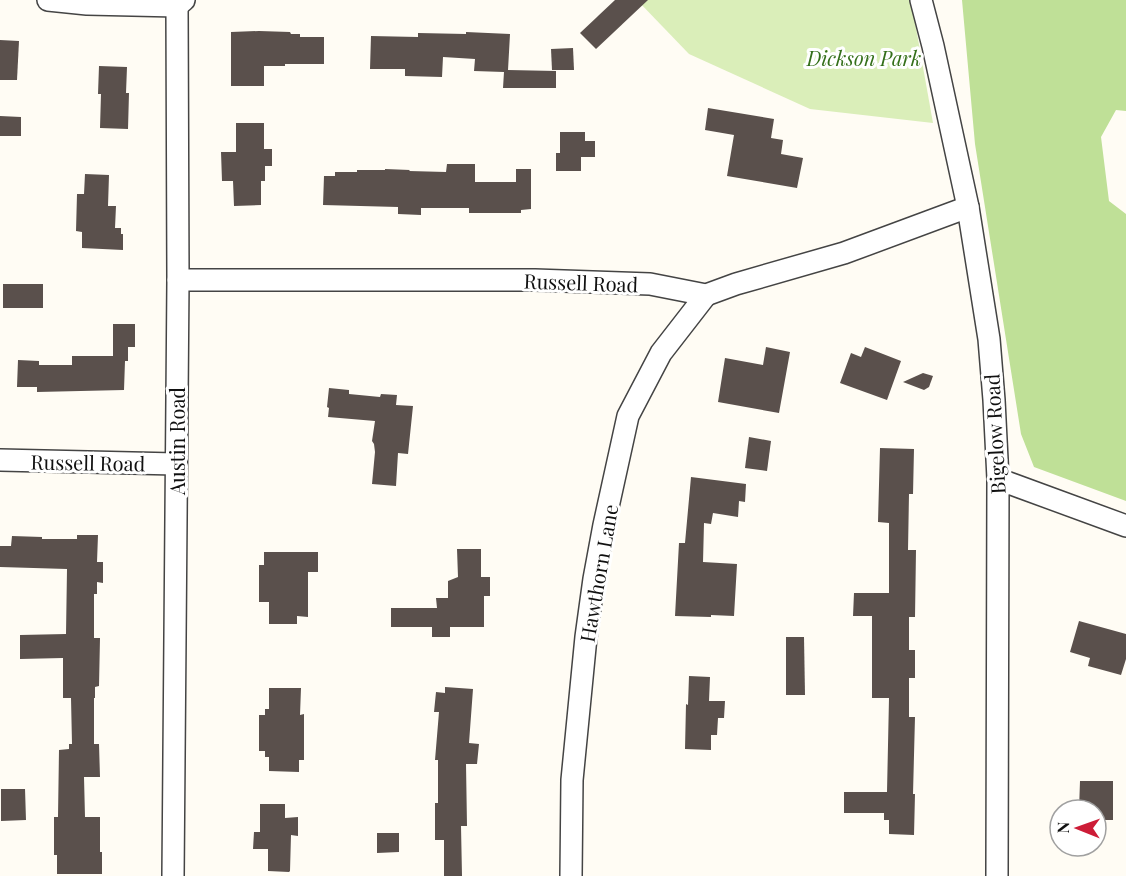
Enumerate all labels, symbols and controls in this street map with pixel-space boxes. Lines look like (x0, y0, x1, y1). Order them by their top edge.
park label: Dickson Park (806, 44, 921, 71)
street label: Russell Road (523, 267, 639, 298)
street label: Bigelow Road (977, 373, 1011, 495)
street label: Austin Road (163, 387, 190, 496)
street label: Russell Road (31, 448, 146, 477)
street label: Hawthorn Lane (573, 502, 623, 644)
north arrow (1048, 798, 1108, 858)
text: N (1052, 821, 1073, 834)

